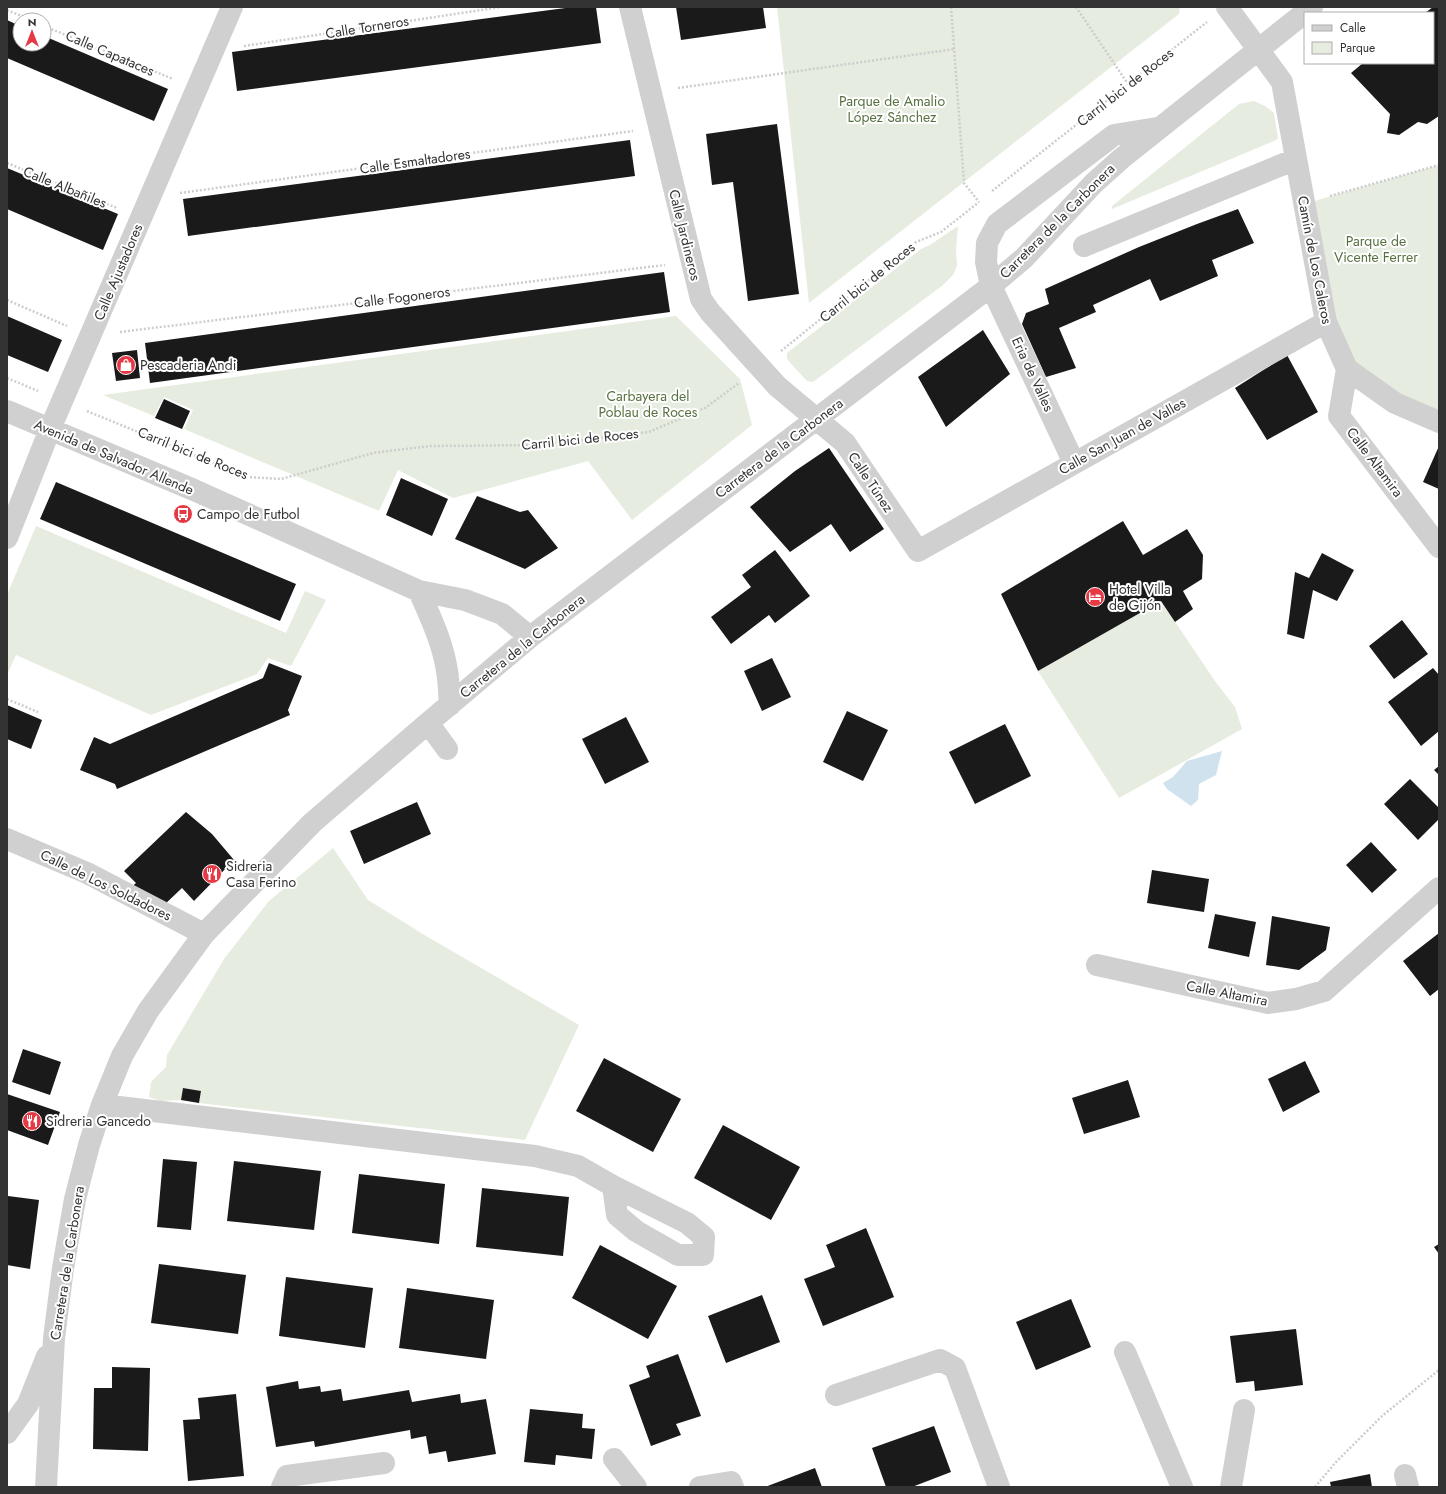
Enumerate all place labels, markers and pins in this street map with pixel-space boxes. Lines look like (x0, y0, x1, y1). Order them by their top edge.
shop icon: Pescaderia Andi (115, 354, 137, 376)
place label: Pescaderia Andi (140, 355, 236, 375)
bus stop icon: Campo de Futbol (172, 503, 194, 525)
place label: Campo de Futbol (197, 504, 300, 524)
place label: Hotel Villa de Gijón (1109, 579, 1171, 615)
hotel icon: Hotel Villa de Gijón (1084, 586, 1106, 608)
place label: Sidreria Casa Ferino (226, 856, 296, 892)
restaurant icon: Sidreria Casa Ferino (201, 863, 223, 885)
restaurant icon: Sidreria Gancedo (21, 1110, 43, 1132)
place label: Sidreria Gancedo (46, 1111, 151, 1131)

